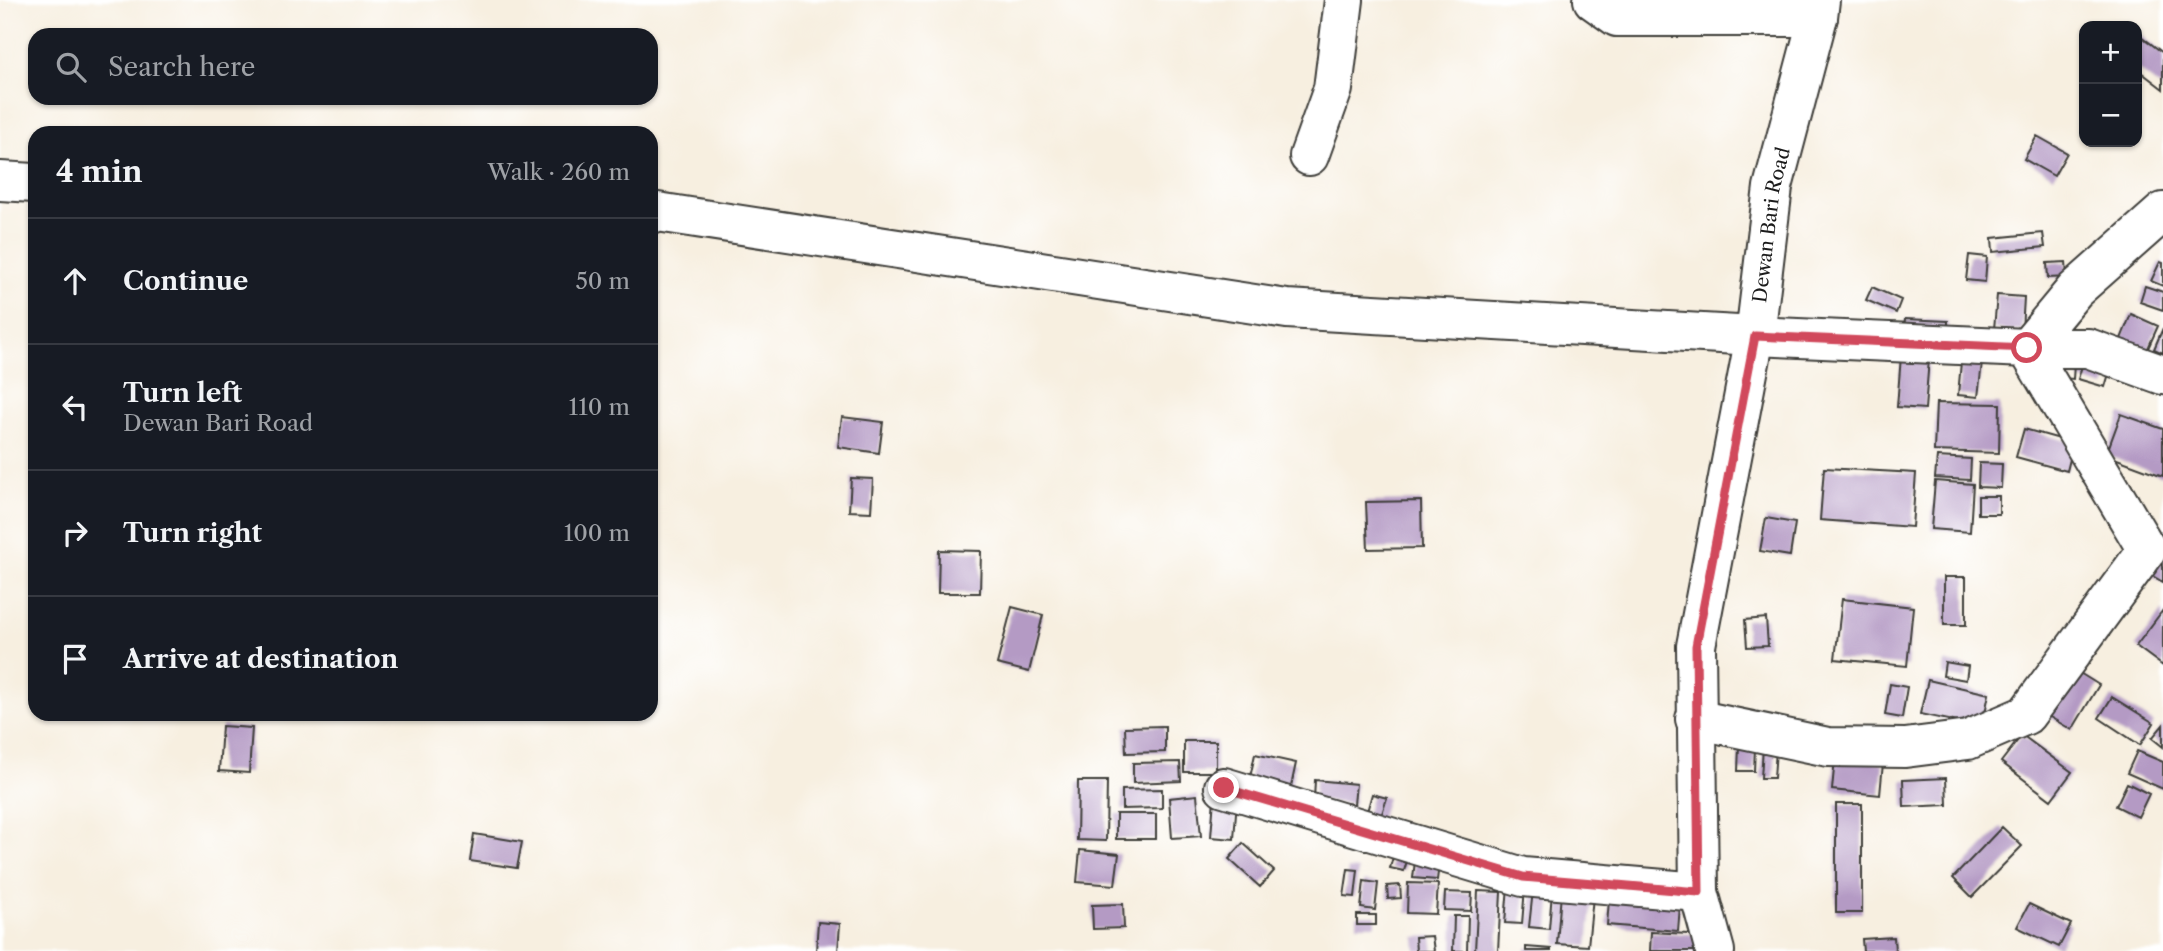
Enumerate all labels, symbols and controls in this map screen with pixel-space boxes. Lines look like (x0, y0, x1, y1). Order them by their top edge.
map controls (2079, 21, 2142, 147)
button: + (2079, 21, 2142, 84)
search box (28, 28, 658, 105)
icon: search (52, 48, 90, 86)
text: Search here (108, 51, 255, 83)
button: − (2079, 84, 2142, 147)
street label: Dewan Bari Road (1748, 144, 1795, 304)
text: 4 min (56, 153, 142, 190)
text: Walk · 260 m (488, 158, 630, 186)
icon: ahead (56, 262, 94, 300)
text: Continue (123, 265, 248, 297)
text: 50 m (575, 267, 630, 295)
route start (2011, 332, 2042, 363)
text: Turn left (123, 377, 242, 409)
icon: left (56, 388, 94, 426)
text: 110 m (569, 393, 630, 421)
text: Dewan Bari Road (123, 409, 313, 437)
icon: right (56, 514, 94, 552)
text: Turn right (123, 517, 262, 549)
text: 100 m (564, 519, 630, 547)
icon: arrive (56, 640, 94, 678)
text: Arrive at destination (123, 643, 398, 675)
route end (1208, 772, 1239, 803)

